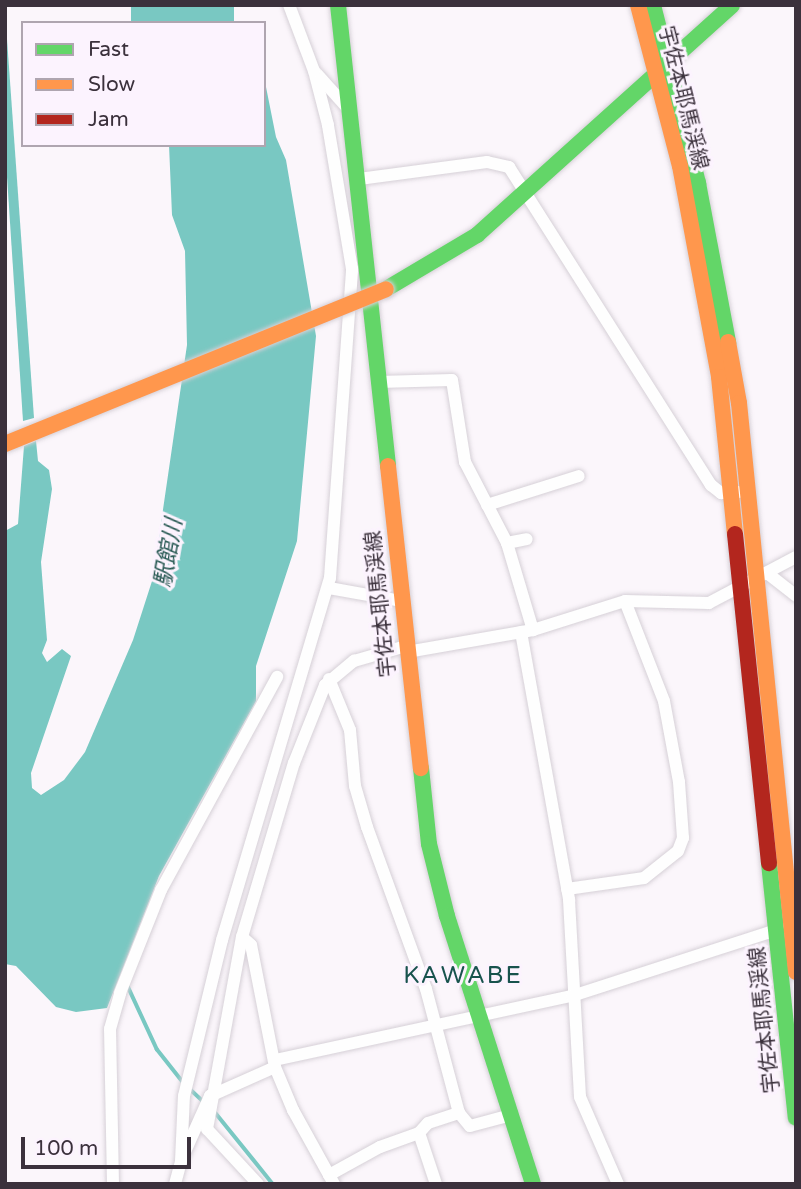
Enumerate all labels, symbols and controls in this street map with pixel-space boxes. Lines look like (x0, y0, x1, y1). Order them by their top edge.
legend (21, 21, 266, 147)
street label: 宇佐本耶馬渓線 (653, 24, 713, 172)
text: Fast (88, 37, 129, 62)
text: Slow (88, 72, 135, 97)
text: Jam (88, 107, 129, 132)
water label: 駅館川 (149, 517, 189, 589)
street label: 宇佐本耶馬渓線 (361, 530, 401, 678)
street label: 宇佐本耶馬渓線 (745, 946, 785, 1094)
district label: KAWABE (404, 962, 522, 990)
scale bar (24, 1122, 194, 1166)
text: 100 m (34, 1136, 98, 1161)

